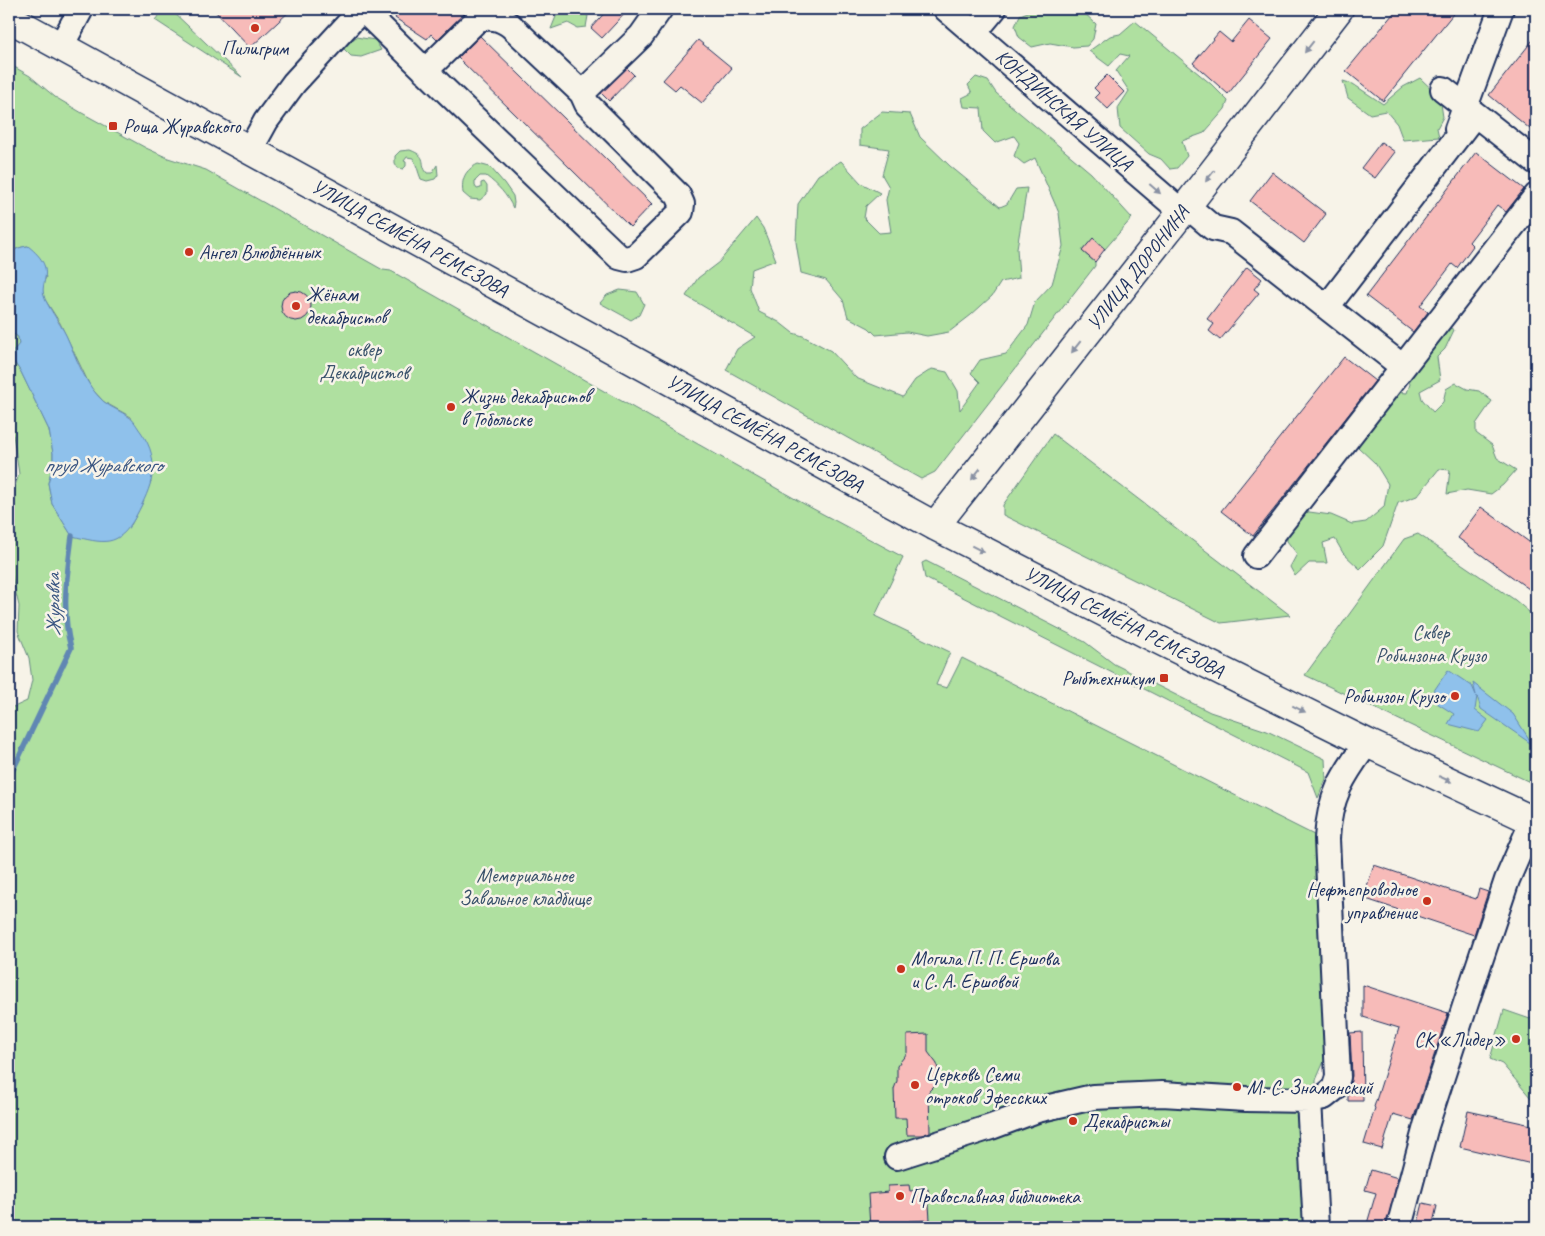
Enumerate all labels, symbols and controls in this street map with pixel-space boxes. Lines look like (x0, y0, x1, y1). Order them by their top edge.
marker: Пилигрим (249, 22, 261, 34)
place label: Пилигрим (222, 36, 290, 61)
one-way arrow (1304, 40, 1315, 53)
street label: КОНДИНСКАЯ УЛИЦА (990, 44, 1138, 177)
place label: Роща Журавского (123, 114, 242, 139)
marker: Роща Журавского (107, 120, 119, 132)
one-way arrow (1205, 169, 1215, 183)
street label: УЛИЦА СЕМЁНА РЕМЕЗОВА (307, 174, 513, 303)
one-way arrow (1149, 183, 1161, 195)
street label: УЛИЦА ДОРОНИНА (1082, 200, 1195, 335)
place label: Ангел Влюблённых (199, 240, 322, 265)
marker: Ангел Влюблённых (183, 246, 195, 258)
place label: Жёнам декабристов (306, 282, 391, 330)
marker: Жёнам декабристов (290, 300, 302, 312)
park label: сквер Декабристов (320, 337, 412, 385)
one-way arrow (1071, 340, 1082, 353)
street label: УЛИЦА СЕМЁНА РЕМЕЗОВА (662, 369, 868, 498)
place label: Жизнь декабристов в Тобольске (461, 384, 595, 432)
marker: Жизнь декабристов в Тобольске (445, 401, 457, 413)
water label: пруд Журавского (44, 452, 166, 478)
one-way arrow (970, 467, 981, 480)
one-way arrow (971, 545, 985, 553)
street label: УЛИЦА СЕМЁНА РЕМЕЗОВА (1020, 561, 1229, 684)
water label: Журавка (39, 571, 67, 637)
park label: Сквер Робинзона Крузо (1376, 620, 1487, 668)
place label: Рыбтехникум (1062, 666, 1156, 691)
marker: Рыбтехникум (1158, 672, 1170, 684)
place label: Робинзон Крузо (1343, 684, 1447, 709)
marker: Робинзон Крузо (1449, 690, 1461, 702)
one-way arrow (1292, 705, 1306, 713)
one-way arrow (1438, 775, 1452, 783)
park label: Мемориальное Завальное кладбище (459, 863, 592, 911)
place label: Нефтепроводное управление (1306, 877, 1418, 925)
marker: Нефтепроводное управление (1421, 895, 1433, 907)
place label: Могила П. П. Ершова и С. А. Ершовой (911, 946, 1061, 994)
marker: Могила П. П. Ершова и С. А. Ершовой (895, 963, 907, 975)
place label: СК «Лидер» (1414, 1027, 1506, 1052)
marker: СК «Лидер» (1510, 1033, 1522, 1045)
place label: Церковь Семи отроков Эфесских (925, 1062, 1048, 1110)
place label: М. С. Знаменский (1247, 1075, 1374, 1100)
marker: Церковь Семи отроков Эфесских (909, 1079, 921, 1091)
marker: М. С. Знаменский (1231, 1081, 1243, 1093)
place label: Декабристы (1083, 1109, 1171, 1134)
marker: Декабристы (1067, 1115, 1079, 1127)
place label: Православная библиотека (910, 1184, 1081, 1209)
marker: Православная библиотека (894, 1190, 906, 1202)

